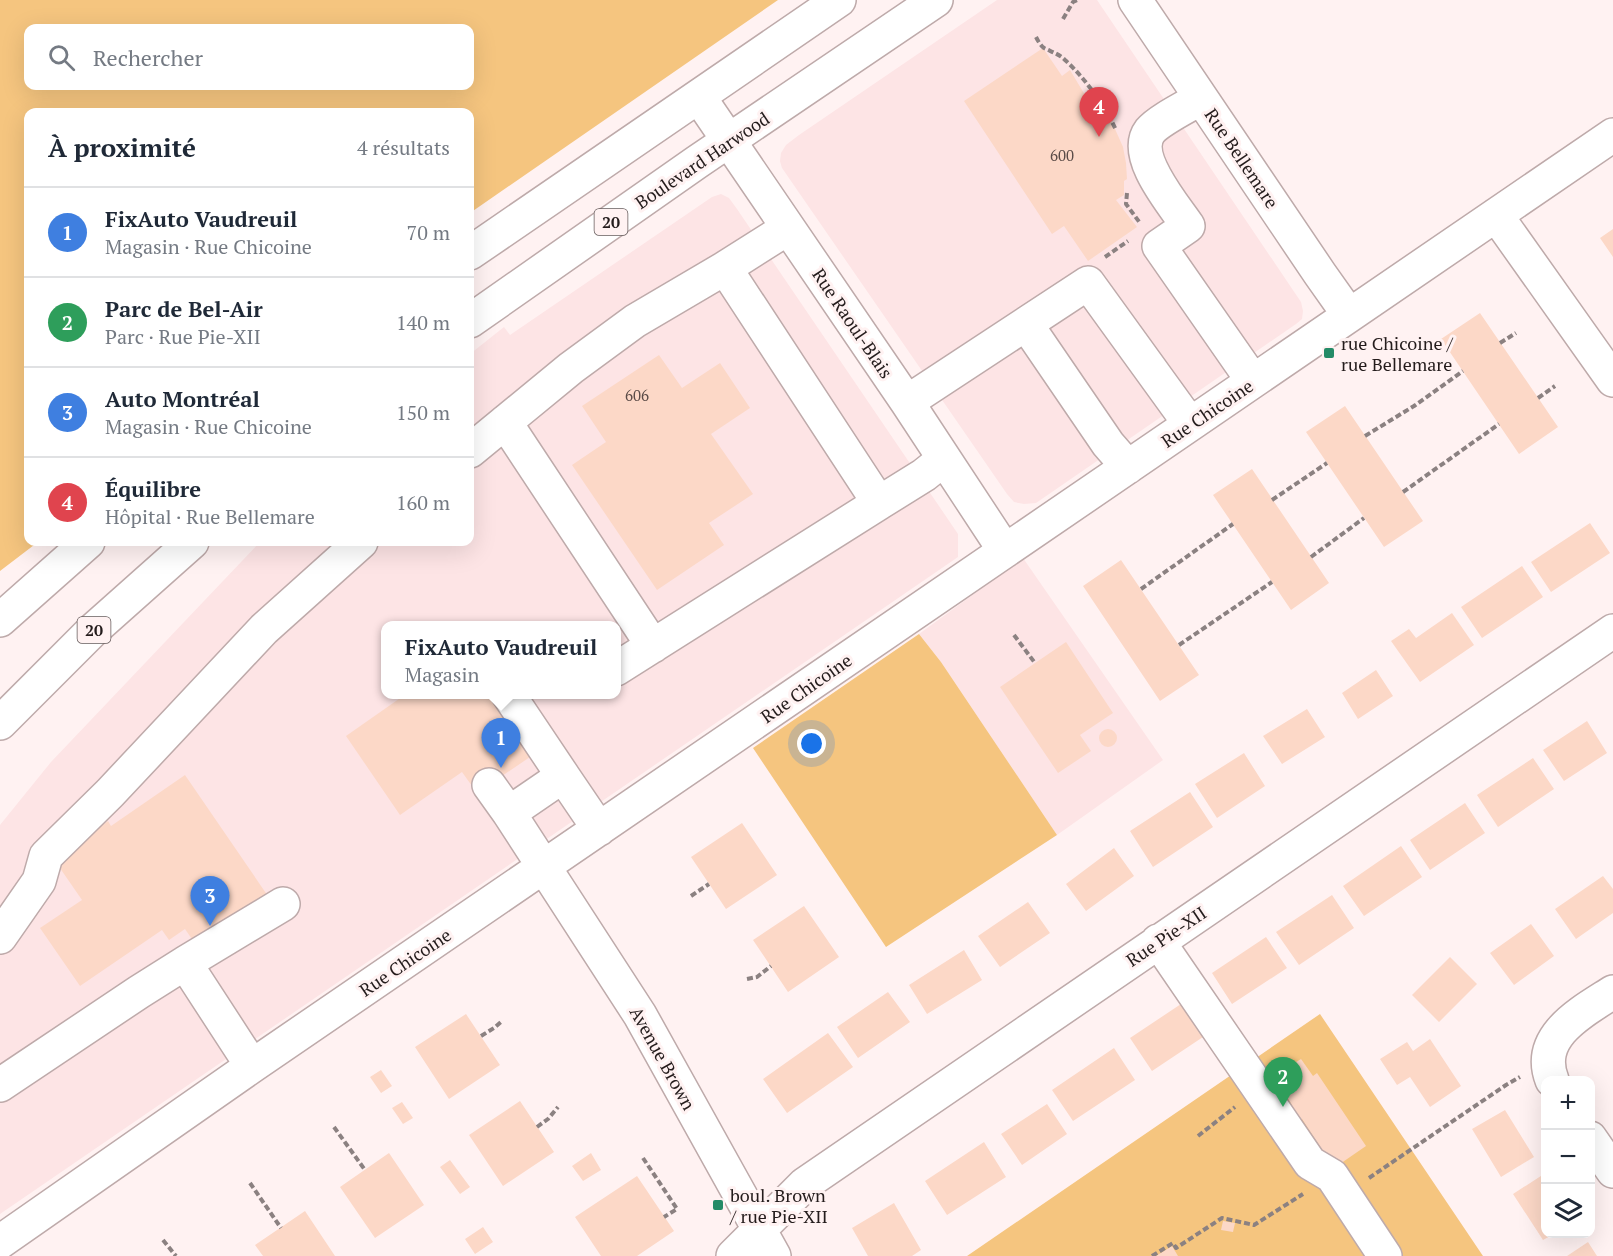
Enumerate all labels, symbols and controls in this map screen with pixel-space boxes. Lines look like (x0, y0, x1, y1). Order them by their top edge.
search box (24, 24, 474, 90)
icon: search (45, 41, 78, 74)
text: Rechercher (93, 43, 203, 72)
pin: 4 (1080, 88, 1118, 137)
street label: Rue Bellemare (1200, 103, 1284, 213)
street label: Boulevard Harwood (630, 106, 774, 214)
text: À proximité (48, 130, 196, 164)
text: 4 résultats (357, 134, 450, 161)
house number: 600 (1050, 145, 1074, 165)
text: FixAuto Vaudreuil (105, 204, 297, 233)
road number: 20 (594, 209, 628, 235)
text: 1 (62, 219, 73, 246)
text: 70 m (407, 219, 450, 246)
text: Magasin · Rue Chicoine (105, 233, 312, 260)
street label: Rue Raoul-Blais (807, 263, 899, 383)
text: Parc de Bel-Air (105, 294, 263, 323)
text: 2 (62, 309, 73, 336)
text: 140 m (396, 309, 450, 336)
text: Parc · Rue Pie-XII (105, 323, 261, 350)
place label: rue Chicoine / rue Bellemare (1341, 331, 1454, 376)
marker: rue Chicoine / rue Bellemare (1322, 346, 1336, 360)
street label: Rue Chicoine (1156, 373, 1258, 453)
text: Auto Montréal (105, 384, 260, 413)
house number: 606 (625, 385, 649, 405)
text: 3 (62, 399, 73, 426)
text: 150 m (396, 399, 450, 426)
text: Magasin · Rue Chicoine (105, 413, 312, 440)
text: Équilibre (105, 474, 201, 503)
text: 4 (62, 489, 73, 516)
text: 160 m (396, 489, 450, 516)
text: Hôpital · Rue Bellemare (105, 503, 315, 530)
road number: 20 (78, 617, 110, 643)
popup (381, 621, 621, 699)
text: FixAuto Vaudreuil (405, 632, 597, 661)
street label: Rue Chicoine (756, 648, 856, 728)
text: Magasin (405, 661, 479, 688)
pin: 1 (482, 718, 520, 768)
your location (797, 729, 826, 758)
pin: 3 (190, 876, 230, 926)
street label: Rue Pie-XII (1121, 900, 1211, 972)
street label: Rue Chicoine (354, 922, 456, 1002)
street label: Avenue Brown (625, 1002, 701, 1114)
pin: 2 (1264, 1058, 1302, 1107)
map controls (1541, 1076, 1595, 1238)
button: + (1541, 1076, 1595, 1130)
button: − (1541, 1130, 1595, 1184)
place label: boul. Brown / rue Pie-XII (729, 1183, 828, 1228)
button: layers (1541, 1184, 1595, 1238)
marker: boul. Brown / rue Pie-XII (711, 1198, 725, 1212)

